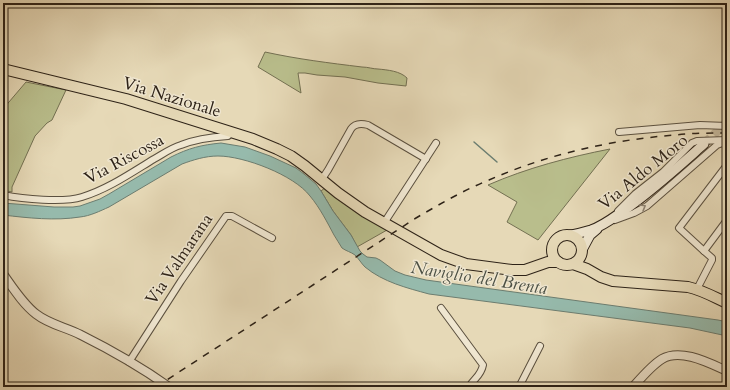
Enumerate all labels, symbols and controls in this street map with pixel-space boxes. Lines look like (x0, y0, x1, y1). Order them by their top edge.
street label: Via Nazionale (120, 71, 224, 123)
street label: Via Riscossa (80, 128, 168, 190)
street label: Via Aldo Moro (593, 129, 693, 215)
one-way arrow (639, 205, 646, 212)
street label: Via Valmarana (140, 208, 218, 309)
water label: Naviglio del Brenta (409, 255, 549, 301)

